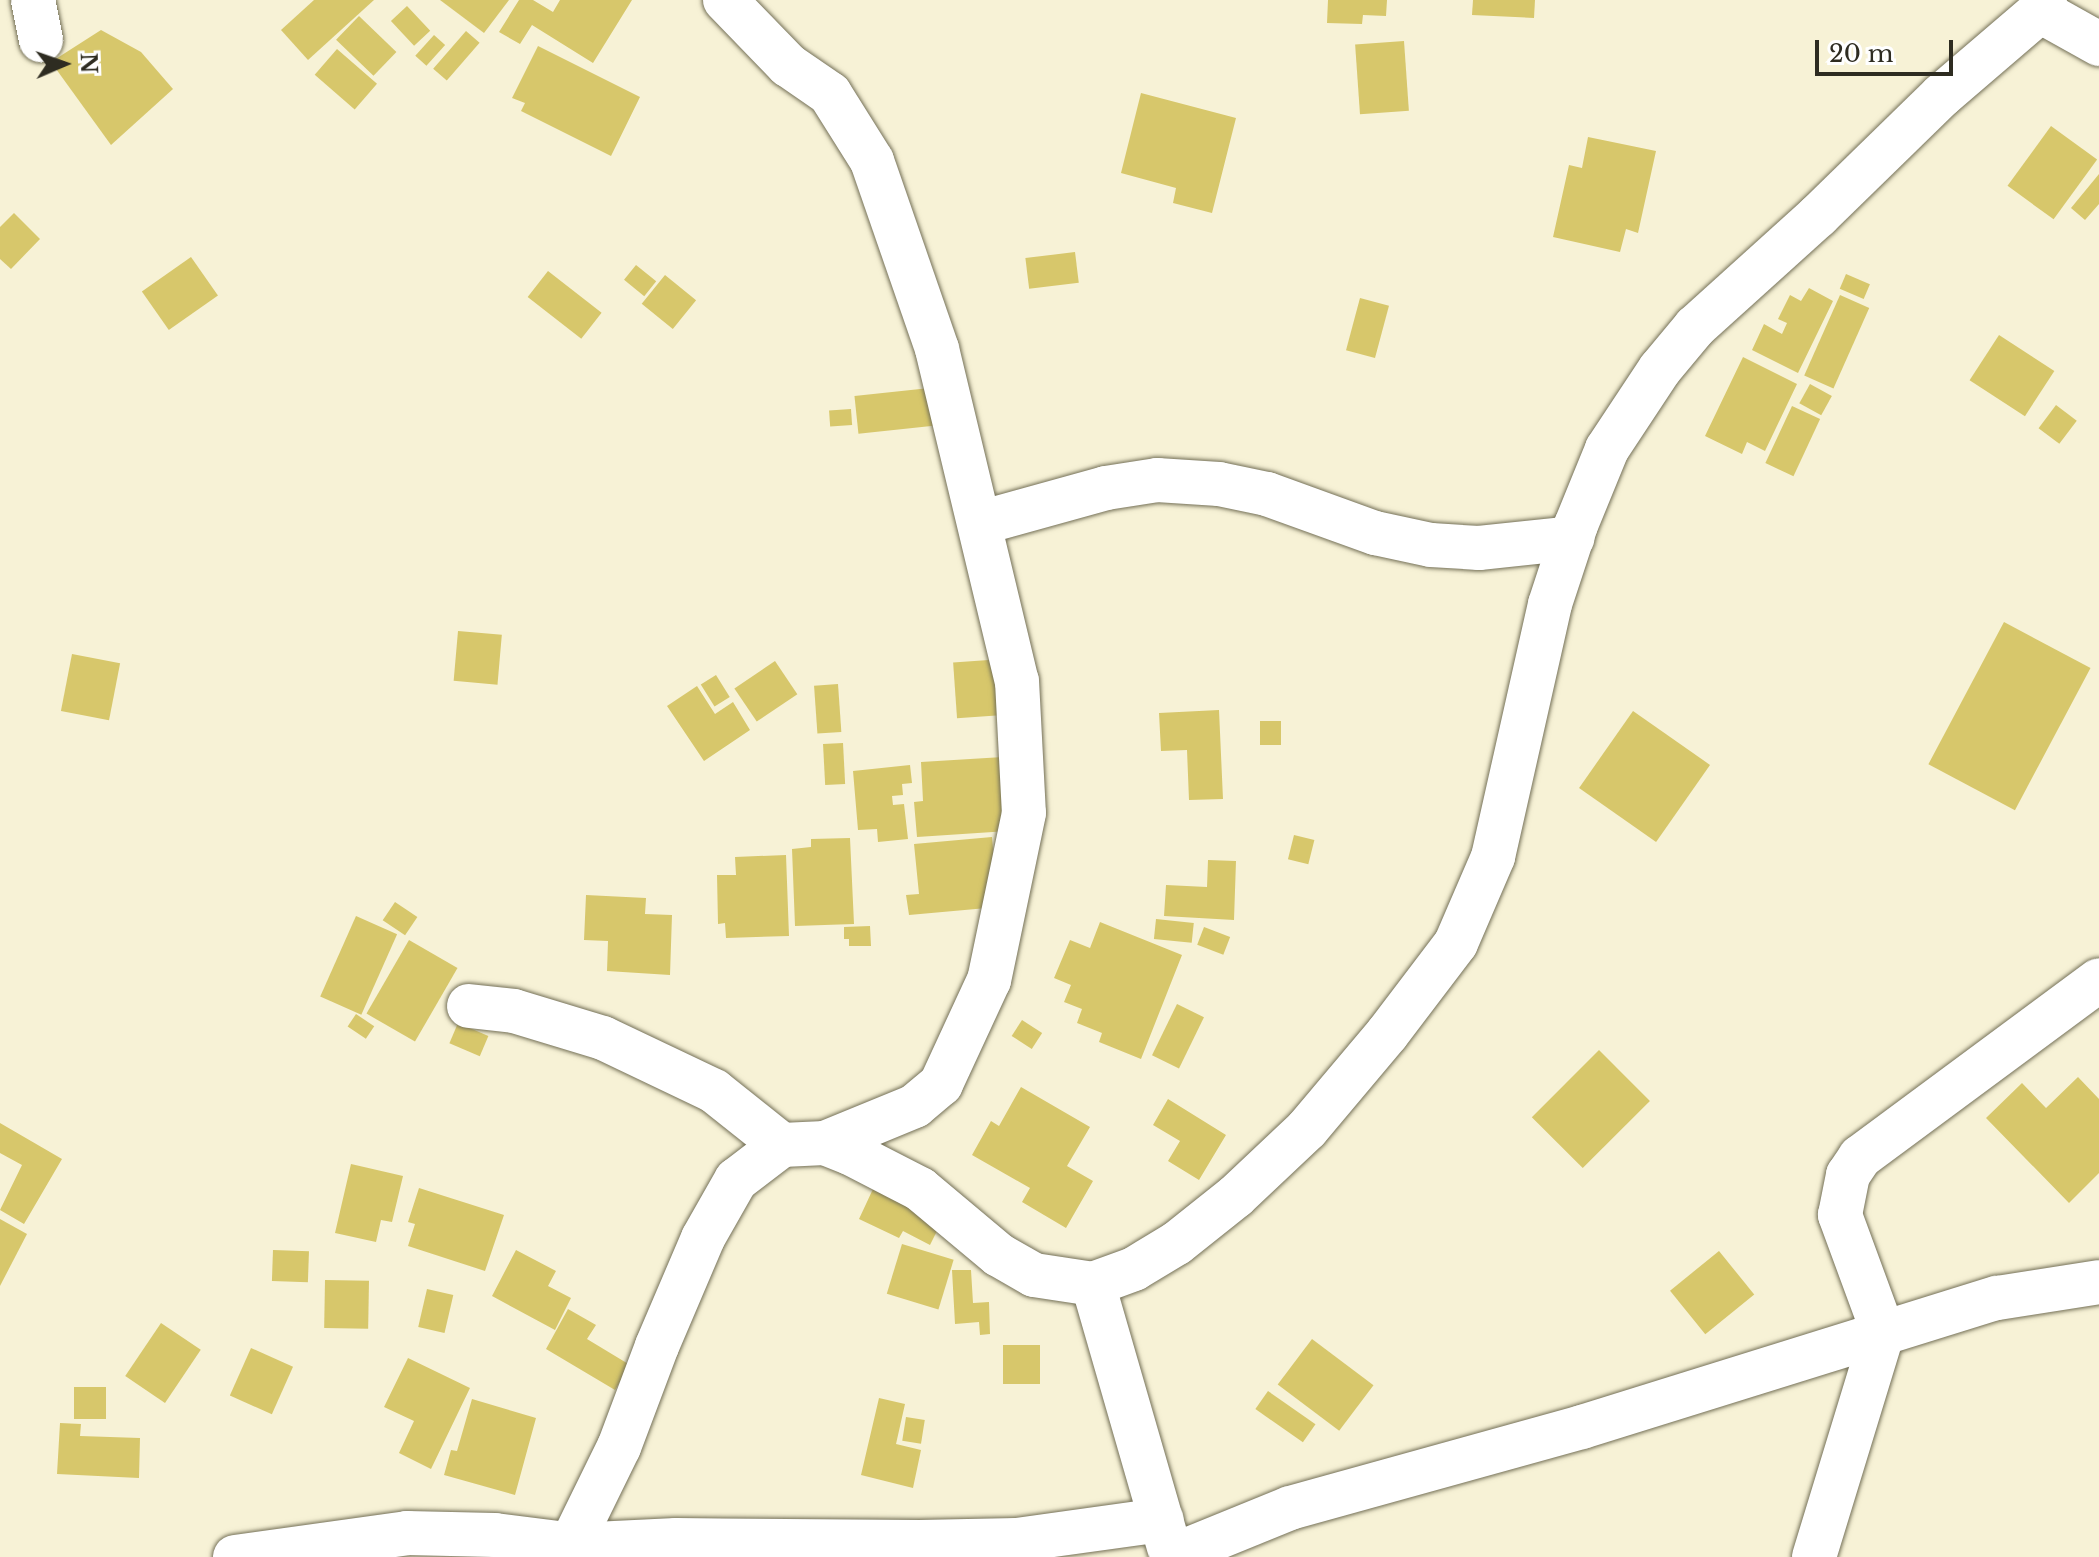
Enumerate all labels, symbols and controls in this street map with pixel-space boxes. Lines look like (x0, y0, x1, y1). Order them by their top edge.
north arrow (24, 24, 104, 104)
scale bar (1819, 24, 1957, 74)
text: 20 m (1829, 39, 1894, 68)
text: N (75, 52, 102, 74)

